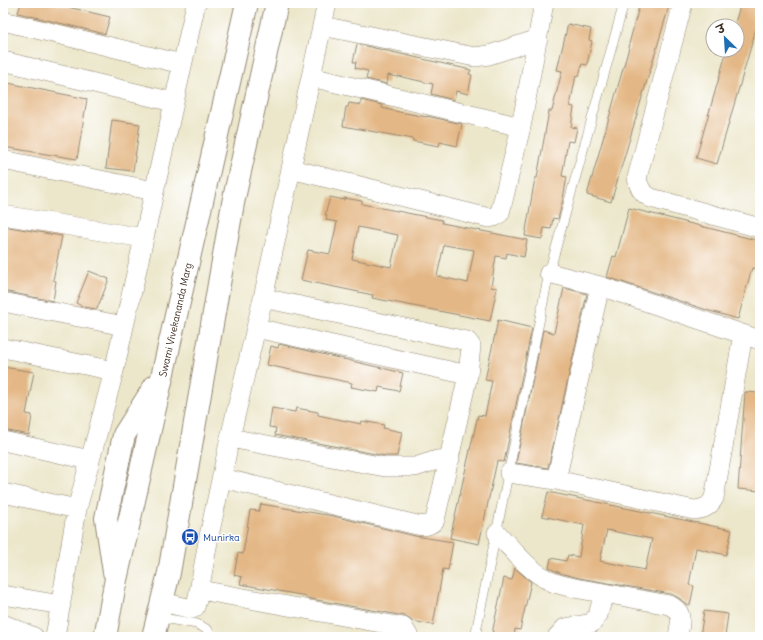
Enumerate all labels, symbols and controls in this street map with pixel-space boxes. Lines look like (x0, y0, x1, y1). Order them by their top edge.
north arrow (705, 18, 745, 58)
text: उ (714, 20, 729, 37)
street label: Swami Vivekananda Marg (156, 261, 195, 378)
bus stop icon: Munirka (180, 527, 200, 547)
place label: Munirka (203, 531, 240, 544)

